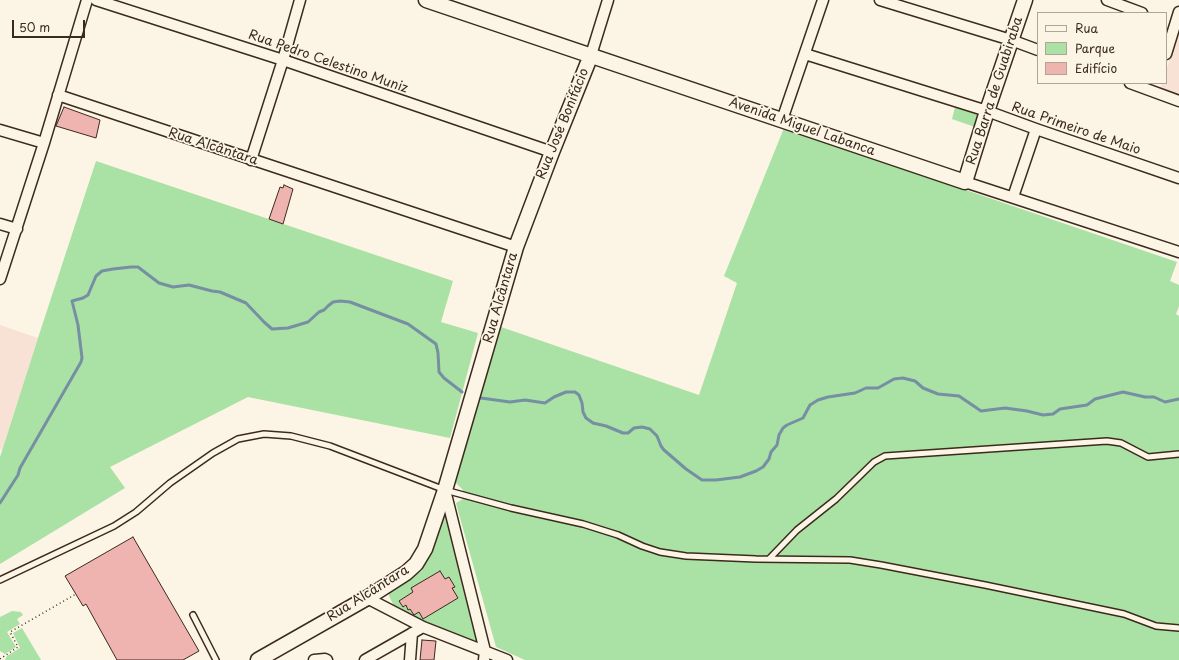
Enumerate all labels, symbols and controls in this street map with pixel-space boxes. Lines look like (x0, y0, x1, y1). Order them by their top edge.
scale bar (14, 12, 87, 38)
legend (1037, 12, 1167, 84)
street label: Rua Barra de Guabiraba (964, 15, 1026, 167)
text: 50 m (19, 18, 50, 36)
text: Rua (1075, 19, 1098, 37)
street label: Rua Pedro Celestino Muniz (246, 27, 410, 97)
text: Parque (1075, 39, 1115, 57)
text: Edifício (1075, 59, 1117, 77)
street label: Rua José Bonifácio (534, 66, 592, 182)
street label: Avenida Miguel Labanca (727, 95, 877, 159)
street label: Rua Primeiro de Maio (1009, 100, 1143, 158)
street label: Rua Alcântara (166, 125, 260, 169)
street label: Rua Alcântara (481, 251, 521, 345)
street label: Rua Alcântara (324, 563, 412, 625)

